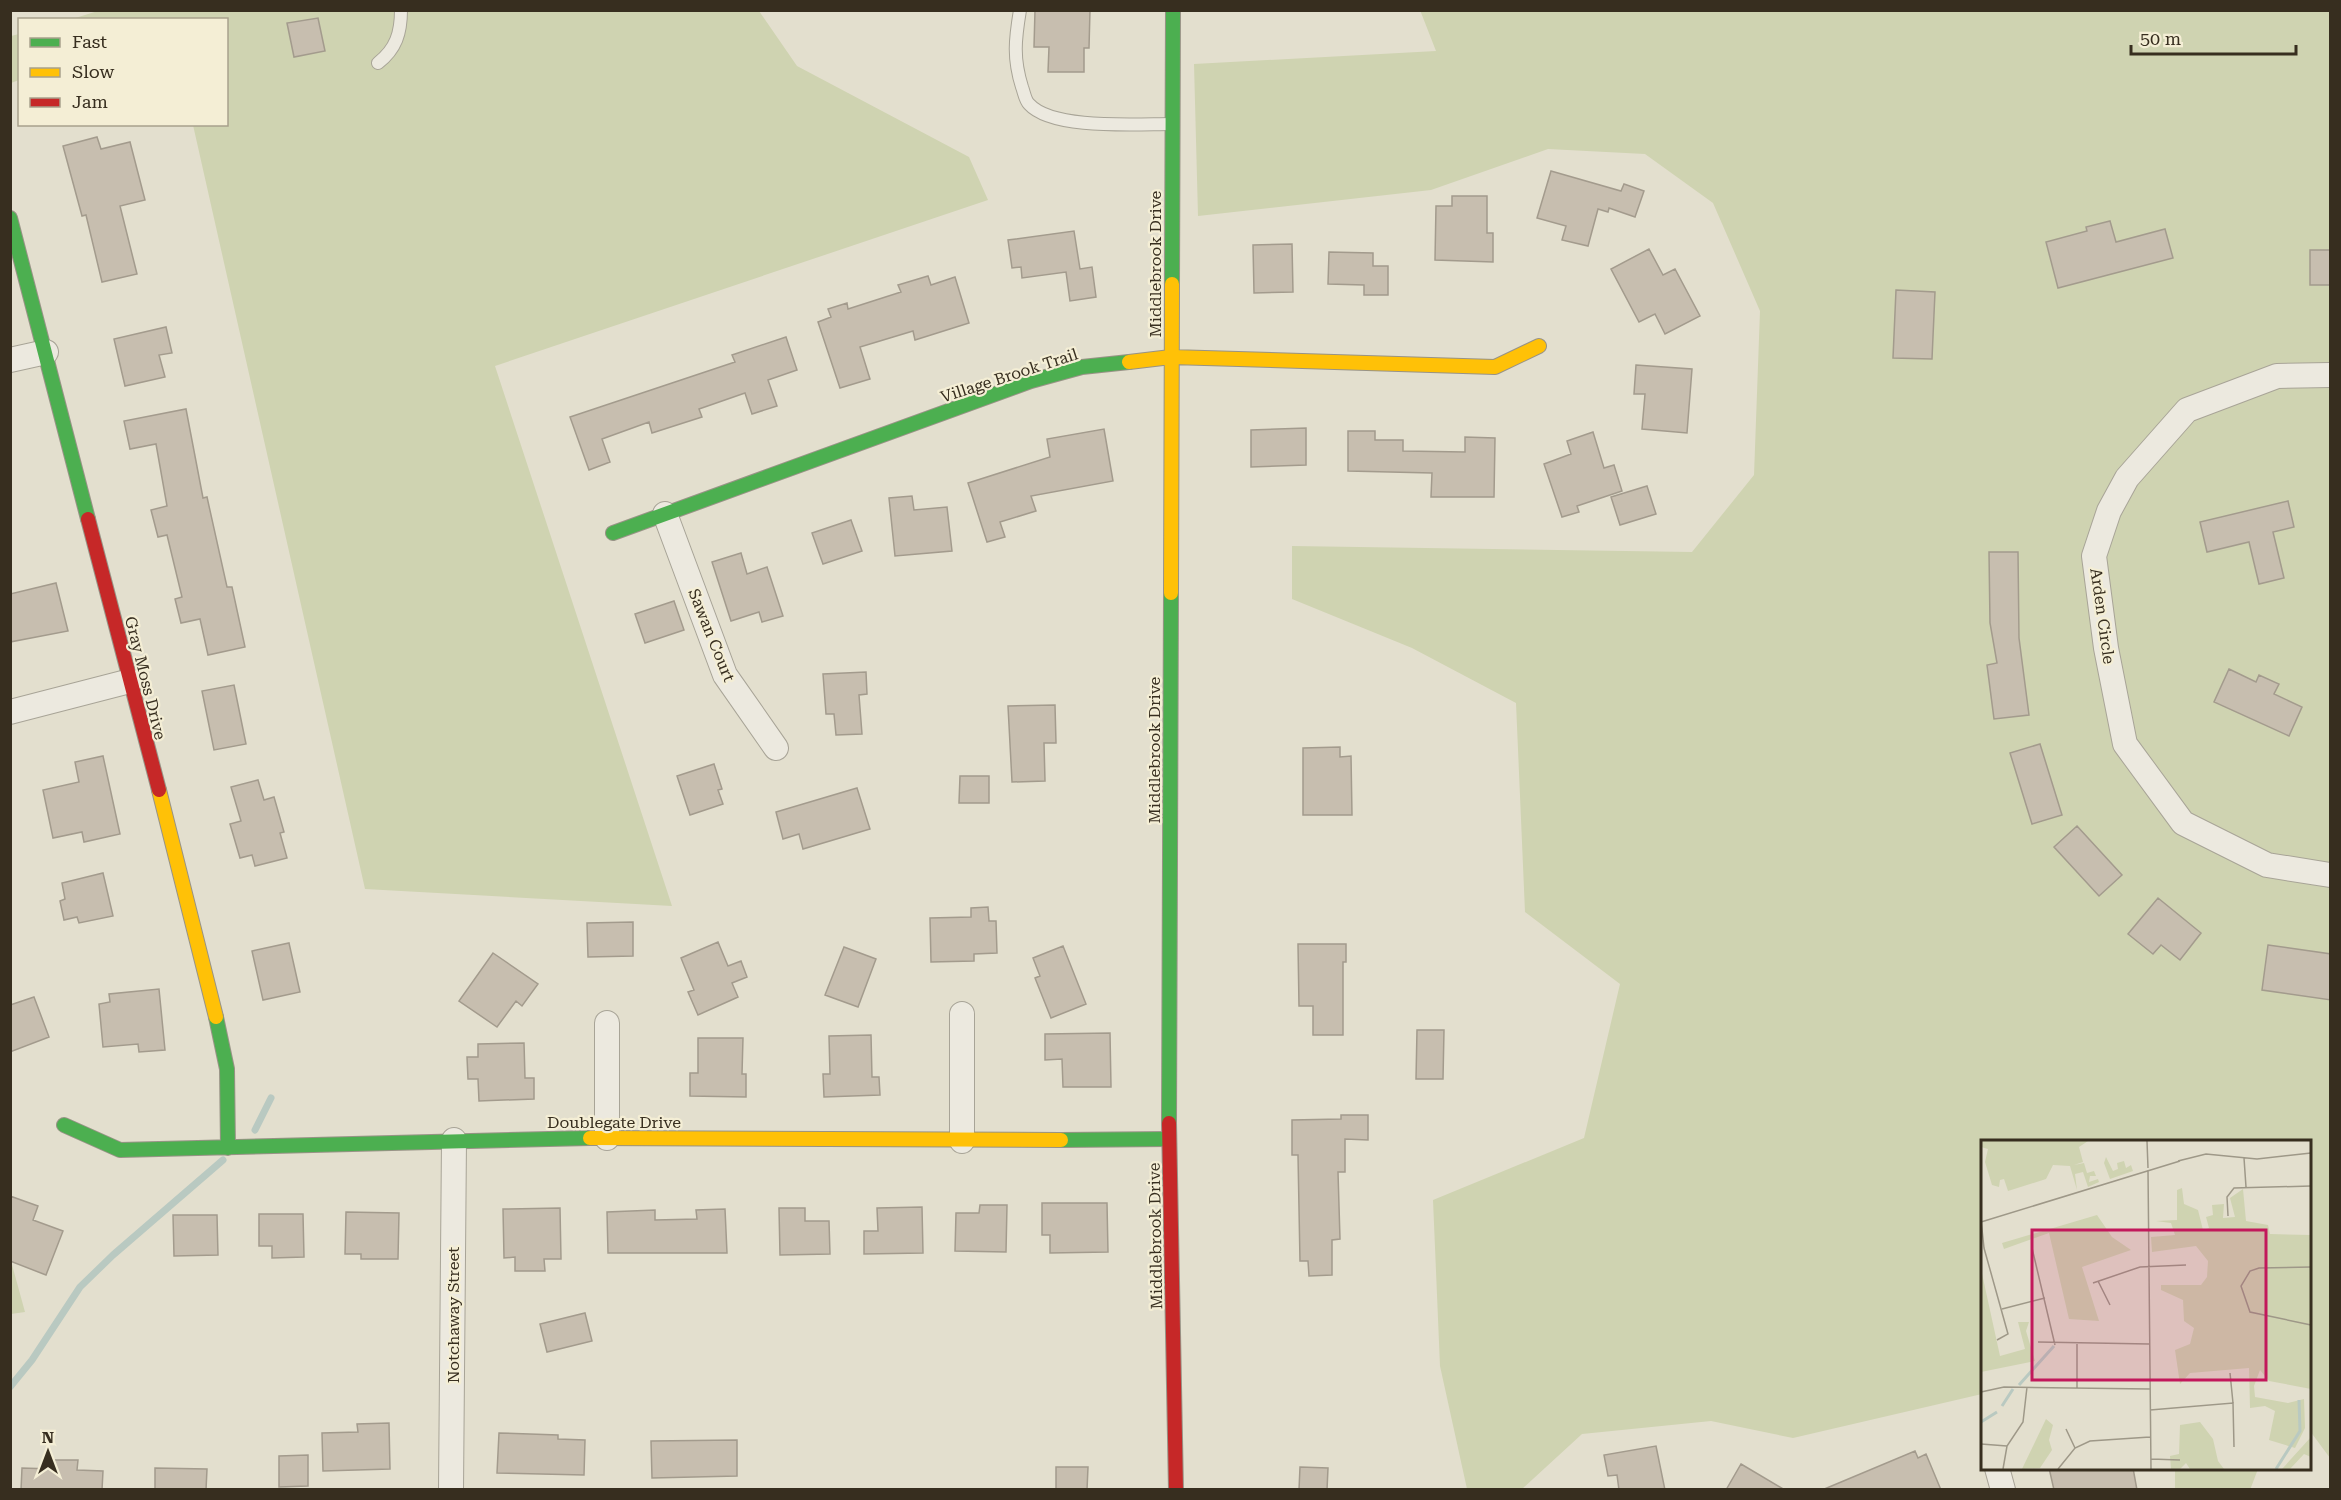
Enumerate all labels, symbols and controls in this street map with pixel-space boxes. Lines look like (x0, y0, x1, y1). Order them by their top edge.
legend (18, 18, 228, 126)
scale bar (2131, 18, 2296, 56)
text: 50 m (2140, 28, 2181, 49)
text: Fast (72, 31, 107, 52)
text: Slow (72, 61, 114, 82)
text: Jam (72, 91, 108, 112)
street label: Middlebrook Drive (1146, 190, 1165, 337)
street label: Village Brook Trail (938, 344, 1080, 407)
street label: Arden Circle (2086, 567, 2119, 666)
street label: Sawan Court (684, 586, 739, 684)
street label: Gray Moss Drive (121, 614, 170, 742)
street label: Middlebrook Drive (1145, 676, 1164, 823)
street label: Doublegate Drive (547, 1113, 681, 1132)
inset map (1981, 1140, 2311, 1470)
street label: Middlebrook Drive (1145, 1162, 1166, 1310)
street label: Notchaway Street (444, 1247, 463, 1383)
north arrow (18, 1422, 78, 1482)
text: N (42, 1428, 54, 1447)

